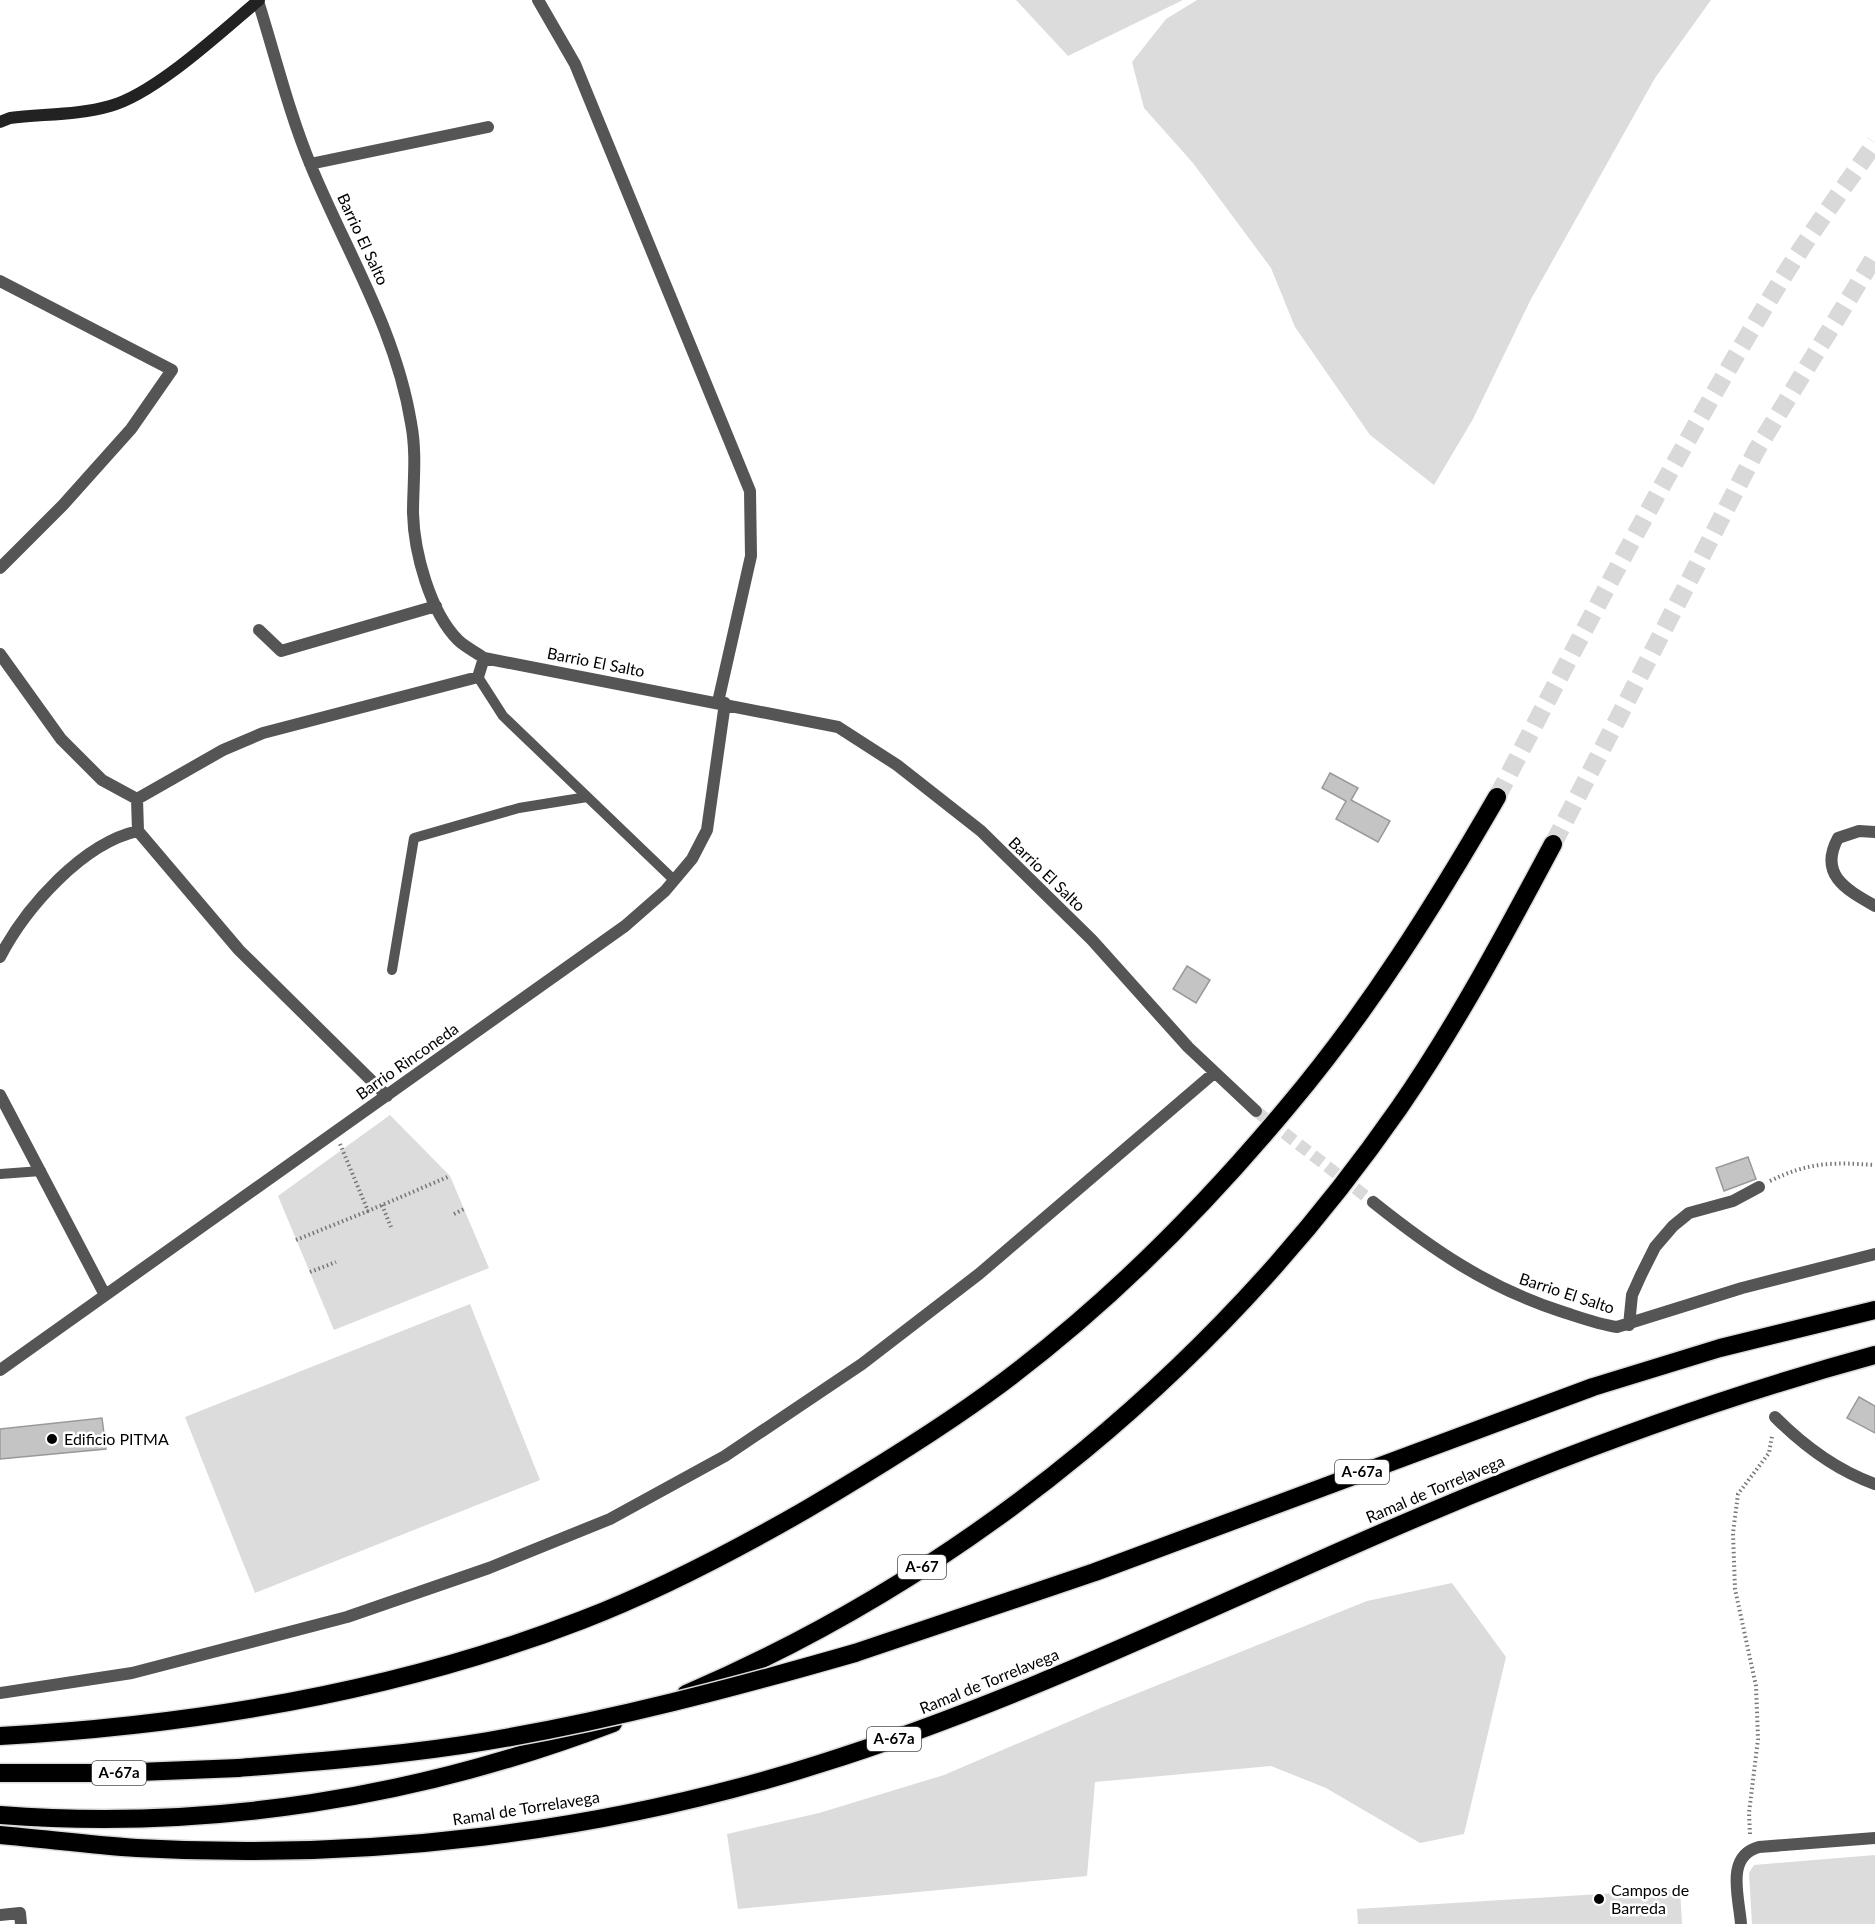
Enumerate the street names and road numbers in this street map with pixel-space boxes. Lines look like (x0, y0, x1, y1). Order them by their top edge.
street label: Barrio El Salto (334, 190, 393, 288)
street label: Barrio El Salto (546, 643, 646, 680)
street label: Barrio El Salto (1005, 832, 1090, 915)
street label: Barrio Rinconeda (352, 1018, 461, 1103)
street label: Barrio El Salto (1517, 1268, 1617, 1317)
street label: Ramal de Torrelavega (1363, 1451, 1507, 1526)
road number: A-67a (1335, 1460, 1389, 1484)
road number: A-67 (898, 1555, 946, 1579)
street label: Ramal de Torrelavega (916, 1644, 1061, 1717)
road number: A-67a (867, 1727, 921, 1751)
road number: A-67a (92, 1761, 146, 1785)
street label: Ramal de Torrelavega (451, 1787, 601, 1829)

